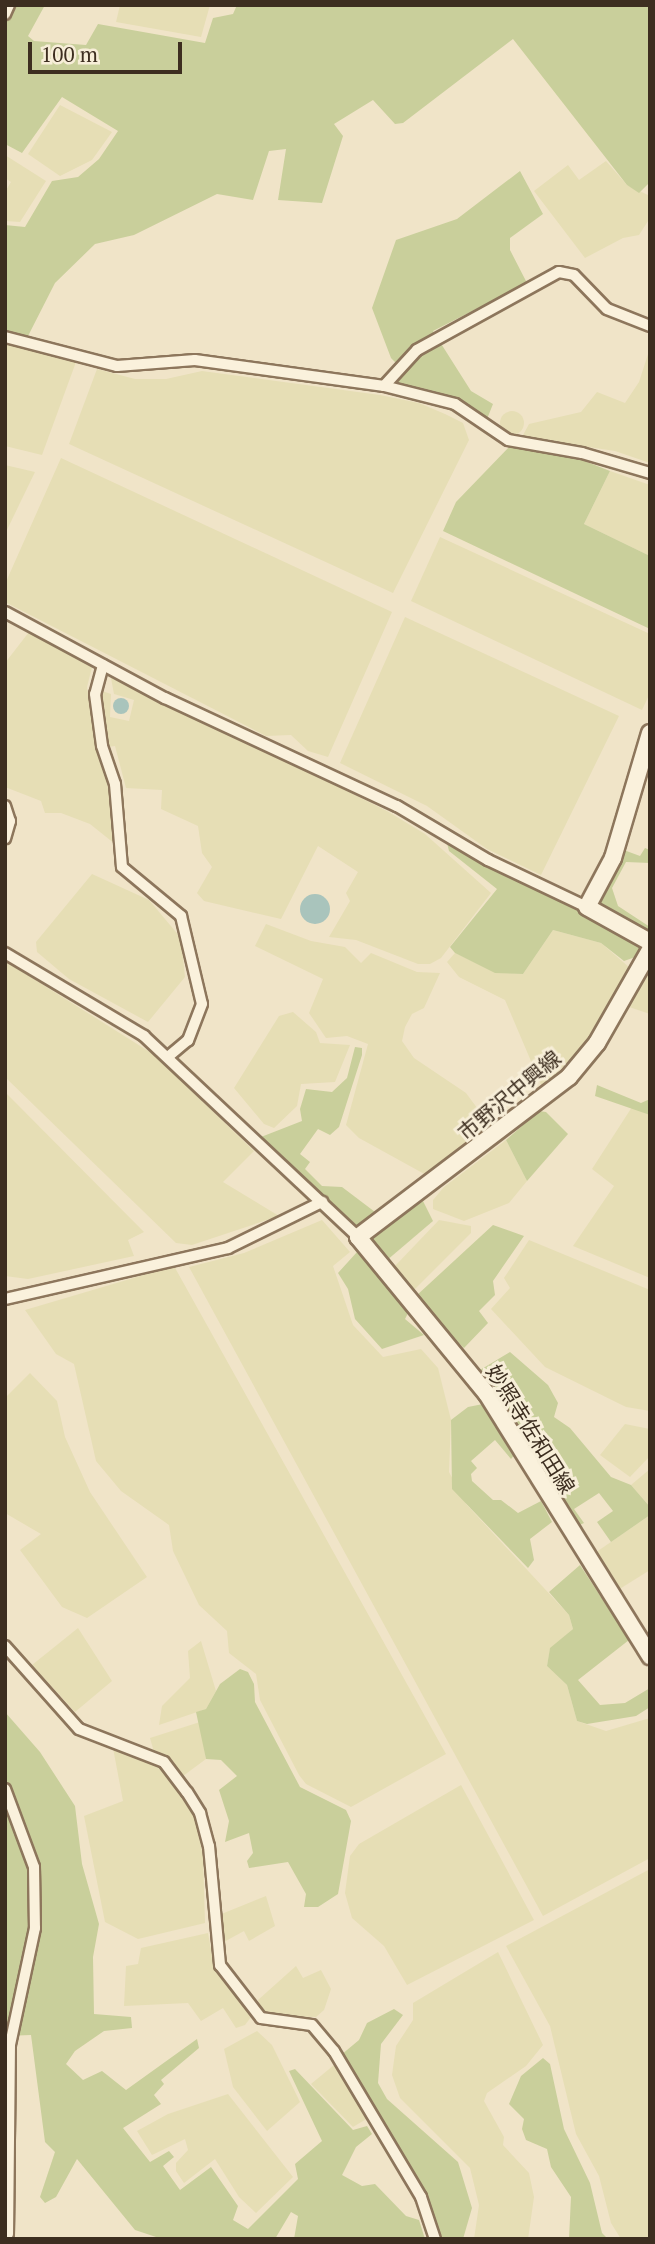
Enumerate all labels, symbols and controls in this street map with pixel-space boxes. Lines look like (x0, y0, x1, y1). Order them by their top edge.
scale bar (32, 28, 186, 72)
text: 100 m (41, 40, 98, 68)
street label: 市野沢中興線 (453, 1045, 565, 1145)
street label: 妙照寺佐和田線 (481, 1360, 581, 1498)

